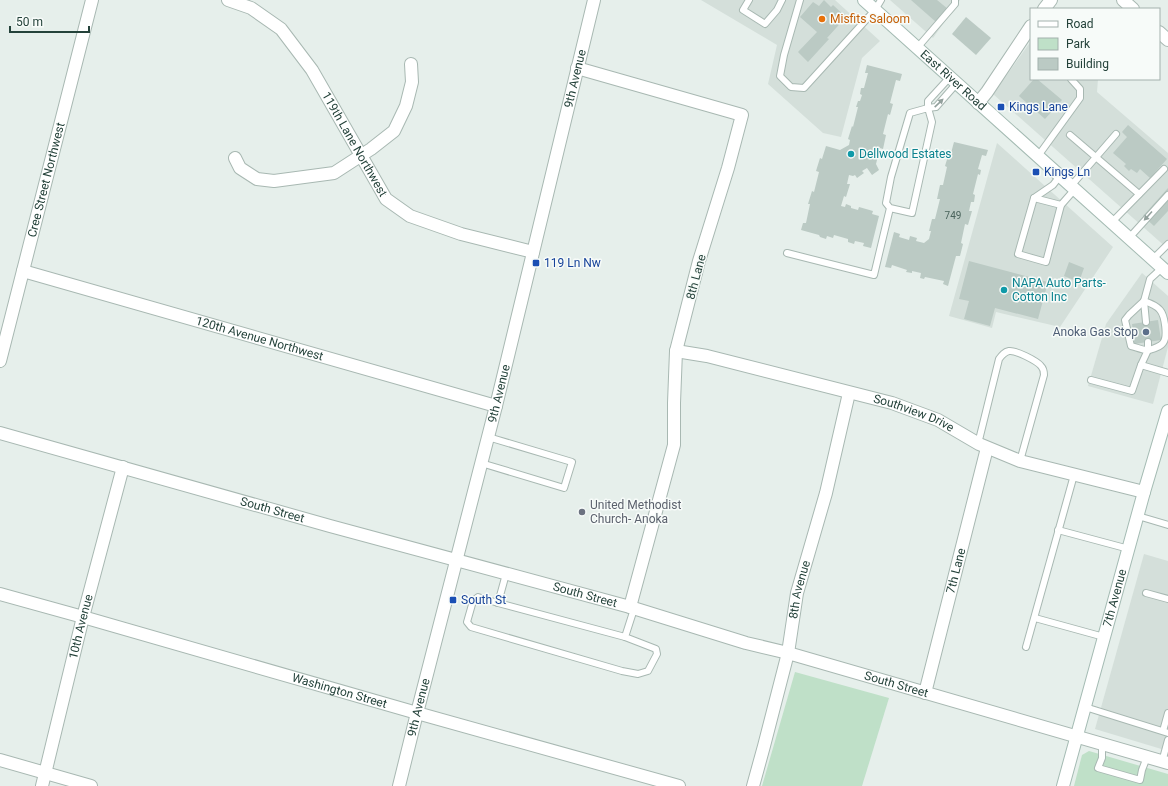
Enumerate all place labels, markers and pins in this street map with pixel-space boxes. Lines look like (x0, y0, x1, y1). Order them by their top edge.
place label: Misfits Saloom (830, 12, 910, 26)
marker: Misfits Saloom (817, 14, 827, 24)
place label: Kings Lane (1009, 100, 1068, 114)
marker: Kings Lane (996, 102, 1006, 112)
place label: Dellwood Estates (859, 147, 951, 161)
marker: Dellwood Estates (846, 149, 856, 159)
place label: Kings Ln (1044, 165, 1090, 179)
marker: Kings Ln (1031, 167, 1041, 177)
place label: 119 Ln Nw (544, 256, 601, 270)
marker: 119 Ln Nw (531, 258, 541, 268)
place label: NAPA Auto Parts- Cotton Inc (1012, 276, 1107, 304)
marker: NAPA Auto Parts- Cotton Inc (999, 285, 1009, 295)
place label: Anoka Gas Stop (1053, 325, 1138, 339)
marker: Anoka Gas Stop (1141, 327, 1151, 337)
place label: United Methodist Church- Anoka (590, 498, 681, 526)
marker: United Methodist Church- Anoka (577, 507, 587, 517)
place label: South St (461, 593, 506, 607)
marker: South St (448, 595, 458, 605)

